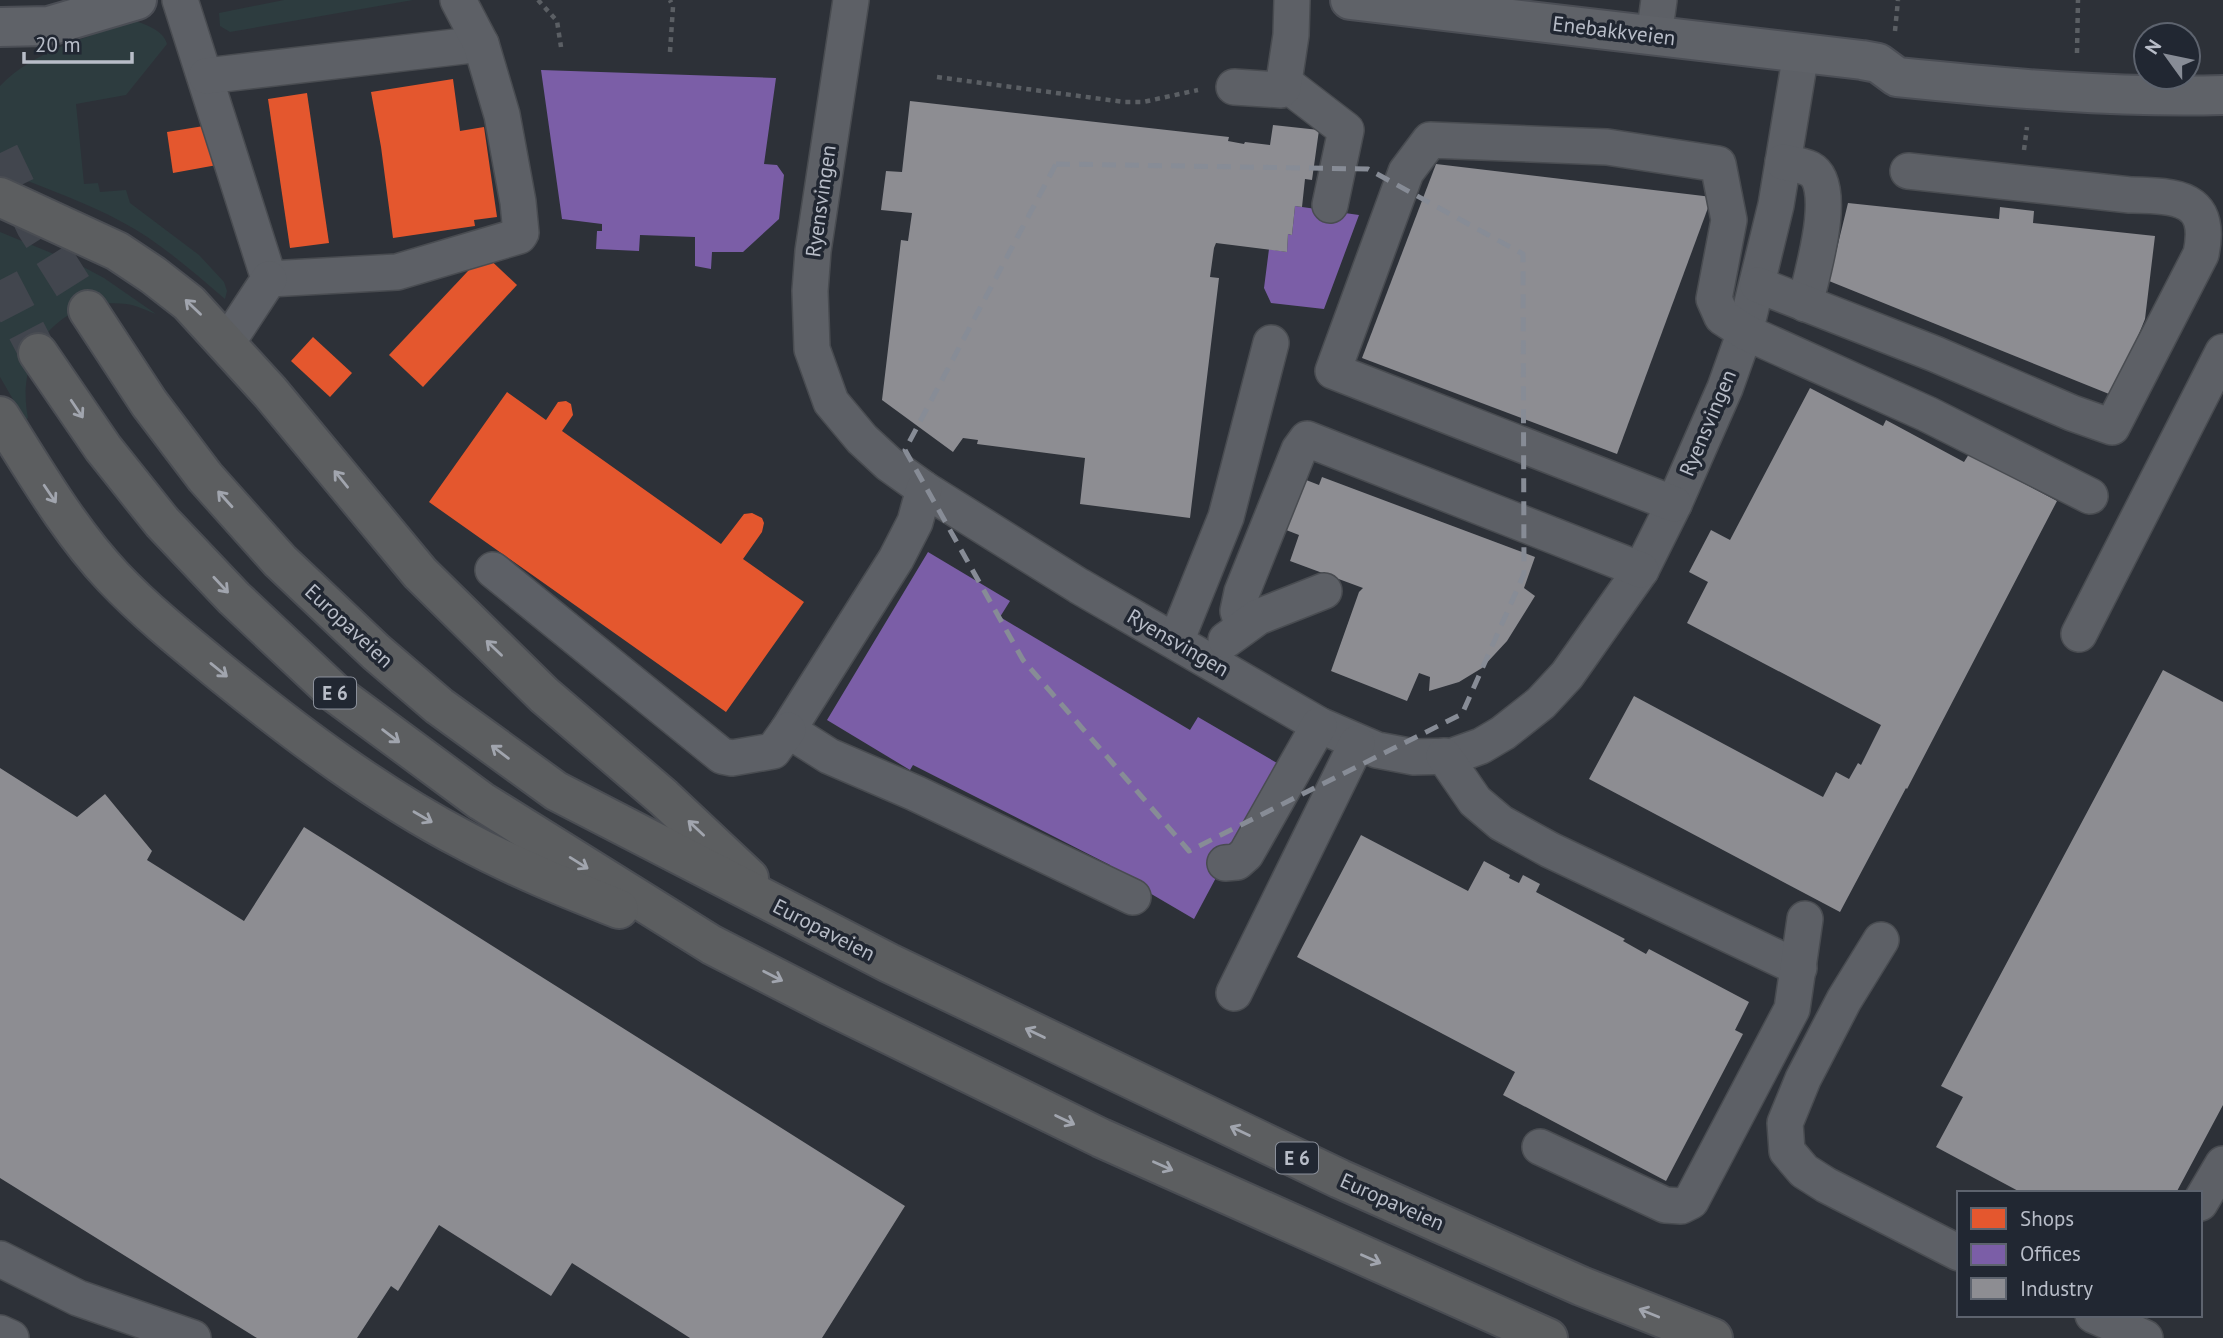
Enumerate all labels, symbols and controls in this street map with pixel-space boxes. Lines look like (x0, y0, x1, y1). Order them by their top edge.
street label: Enebakkveien (1551, 10, 1677, 51)
scale bar (24, 21, 133, 65)
north arrow (2132, 21, 2202, 91)
text: 20 m (35, 31, 81, 58)
text: N (2139, 35, 2166, 59)
street label: Ryensvingen (799, 143, 842, 259)
one-way arrow (185, 299, 202, 316)
street label: Ryensvingen (1673, 366, 1742, 480)
one-way arrow (70, 399, 84, 418)
one-way arrow (334, 471, 349, 489)
one-way arrow (43, 484, 57, 504)
one-way arrow (217, 491, 234, 508)
one-way arrow (213, 576, 229, 594)
street label: Europaveien (300, 578, 399, 673)
street label: Ryensvingen (1123, 603, 1234, 683)
one-way arrow (486, 639, 503, 656)
one-way arrow (210, 663, 228, 678)
road number: E 6 (314, 678, 356, 708)
one-way arrow (381, 728, 399, 743)
one-way arrow (492, 745, 510, 760)
one-way arrow (413, 810, 433, 824)
one-way arrow (688, 820, 705, 837)
one-way arrow (569, 856, 588, 871)
street label: Europaveien (769, 892, 880, 967)
one-way arrow (762, 970, 783, 984)
one-way arrow (1025, 1026, 1046, 1039)
one-way arrow (1054, 1114, 1075, 1128)
one-way arrow (1230, 1124, 1251, 1137)
road number: E 6 (1276, 1142, 1318, 1174)
one-way arrow (1152, 1160, 1173, 1173)
street label: Europaveien (1336, 1167, 1448, 1236)
legend (1957, 1191, 2202, 1317)
text: Shops (2020, 1205, 2074, 1232)
text: Offices (2020, 1240, 2081, 1267)
one-way arrow (1359, 1253, 1381, 1266)
text: Industry (2020, 1275, 2093, 1302)
one-way arrow (1639, 1305, 1661, 1318)

